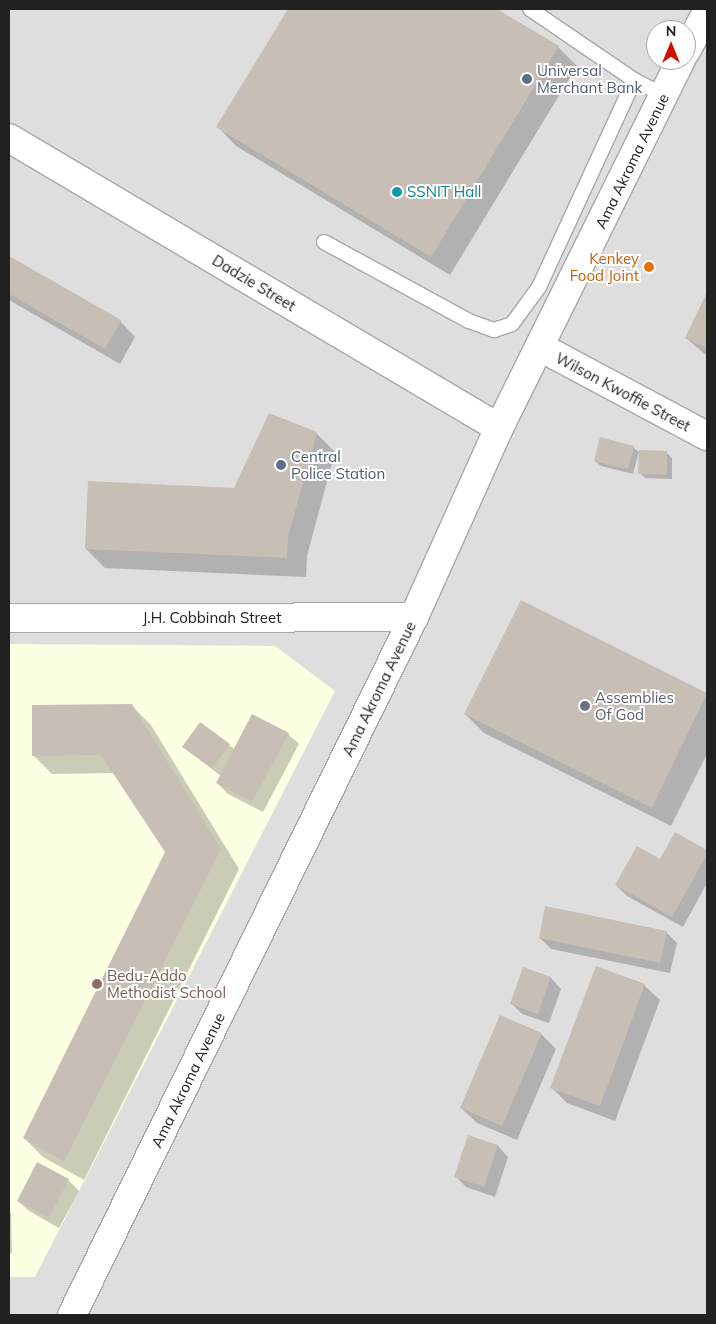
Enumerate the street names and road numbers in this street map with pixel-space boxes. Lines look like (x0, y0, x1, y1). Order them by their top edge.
street label: Ama Akroma Avenue (591, 90, 673, 232)
street label: Dadzie Street (209, 251, 299, 315)
street label: Wilson Kwoffie Street (553, 349, 693, 435)
street label: J.H. Cobbinah Street (143, 609, 281, 627)
street label: Ama Akroma Avenue (338, 618, 420, 760)
street label: Ama Akroma Avenue (147, 1009, 229, 1151)

